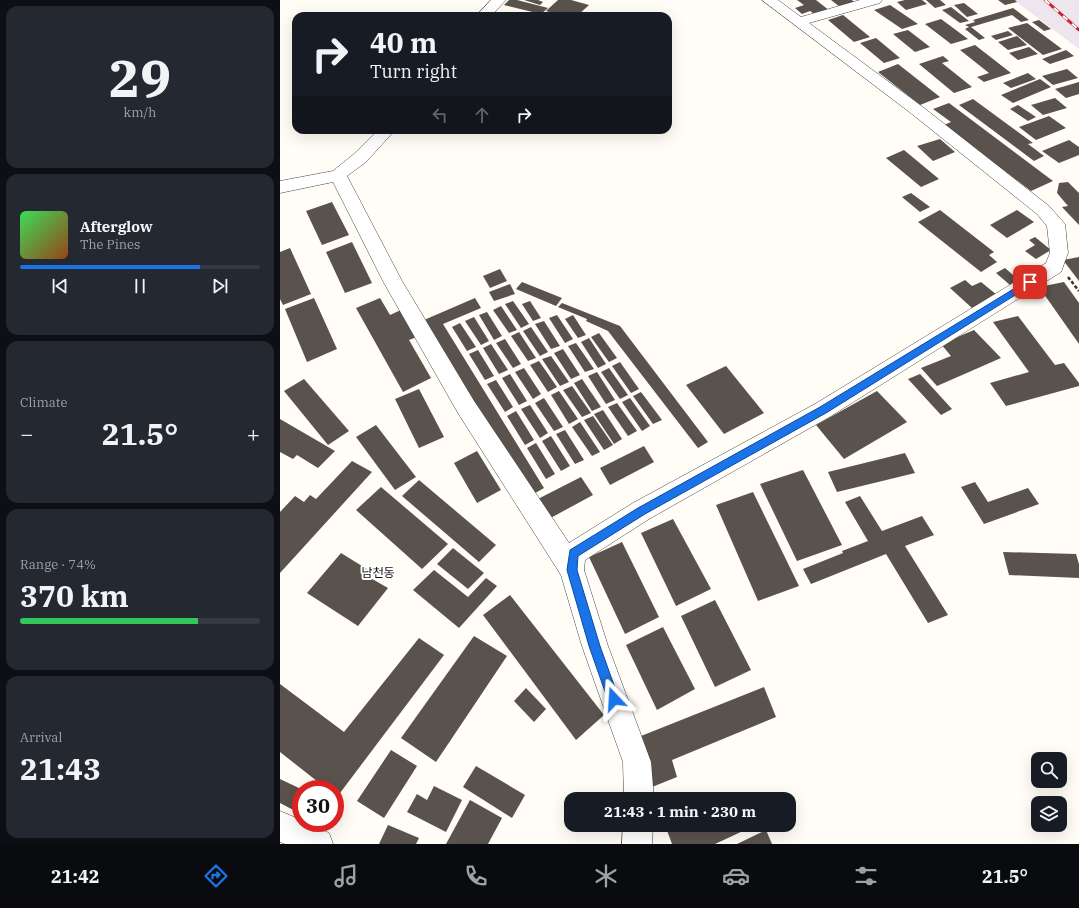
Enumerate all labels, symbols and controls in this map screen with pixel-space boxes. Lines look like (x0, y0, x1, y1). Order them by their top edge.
text: 40 m (370, 24, 437, 61)
icon: right (304, 28, 356, 80)
text: 29 (109, 44, 171, 111)
text: Turn right (370, 60, 457, 83)
text: km/h (124, 104, 156, 121)
icon: left (429, 104, 451, 126)
icon: ahead (471, 104, 493, 126)
icon: right (513, 104, 535, 126)
text: Afterglow (80, 217, 153, 236)
text: The Pines (80, 236, 140, 253)
pin (1013, 265, 1047, 299)
icon: arrive (1019, 271, 1041, 293)
icon: previous (49, 275, 71, 297)
icon: pause (129, 275, 151, 297)
icon: next (209, 275, 231, 297)
text: Climate (20, 394, 67, 411)
text: 21.5° (102, 414, 178, 453)
text: − (20, 419, 33, 448)
text: + (247, 419, 260, 448)
text: Range · 74% (20, 556, 96, 573)
district label: 남천동 (361, 565, 395, 580)
text: 370 km (20, 576, 129, 615)
position arrow (593, 678, 635, 720)
text: Arrival (20, 729, 62, 746)
text: 21:43 (20, 749, 101, 788)
map controls (1031, 752, 1067, 832)
button: search (1031, 752, 1067, 788)
speed limit sign: 30 (292, 780, 344, 832)
button: layers (1031, 796, 1067, 832)
text: 21:43 · 1 min · 230 m (604, 802, 756, 821)
icon: directions (202, 862, 230, 890)
icon: music (332, 862, 360, 890)
icon: phone (462, 862, 490, 890)
icon: climate (592, 862, 620, 890)
icon: car (722, 862, 750, 890)
icon: filters (852, 862, 880, 890)
text: 21:42 (51, 865, 100, 888)
text: 21.5° (982, 865, 1028, 888)

